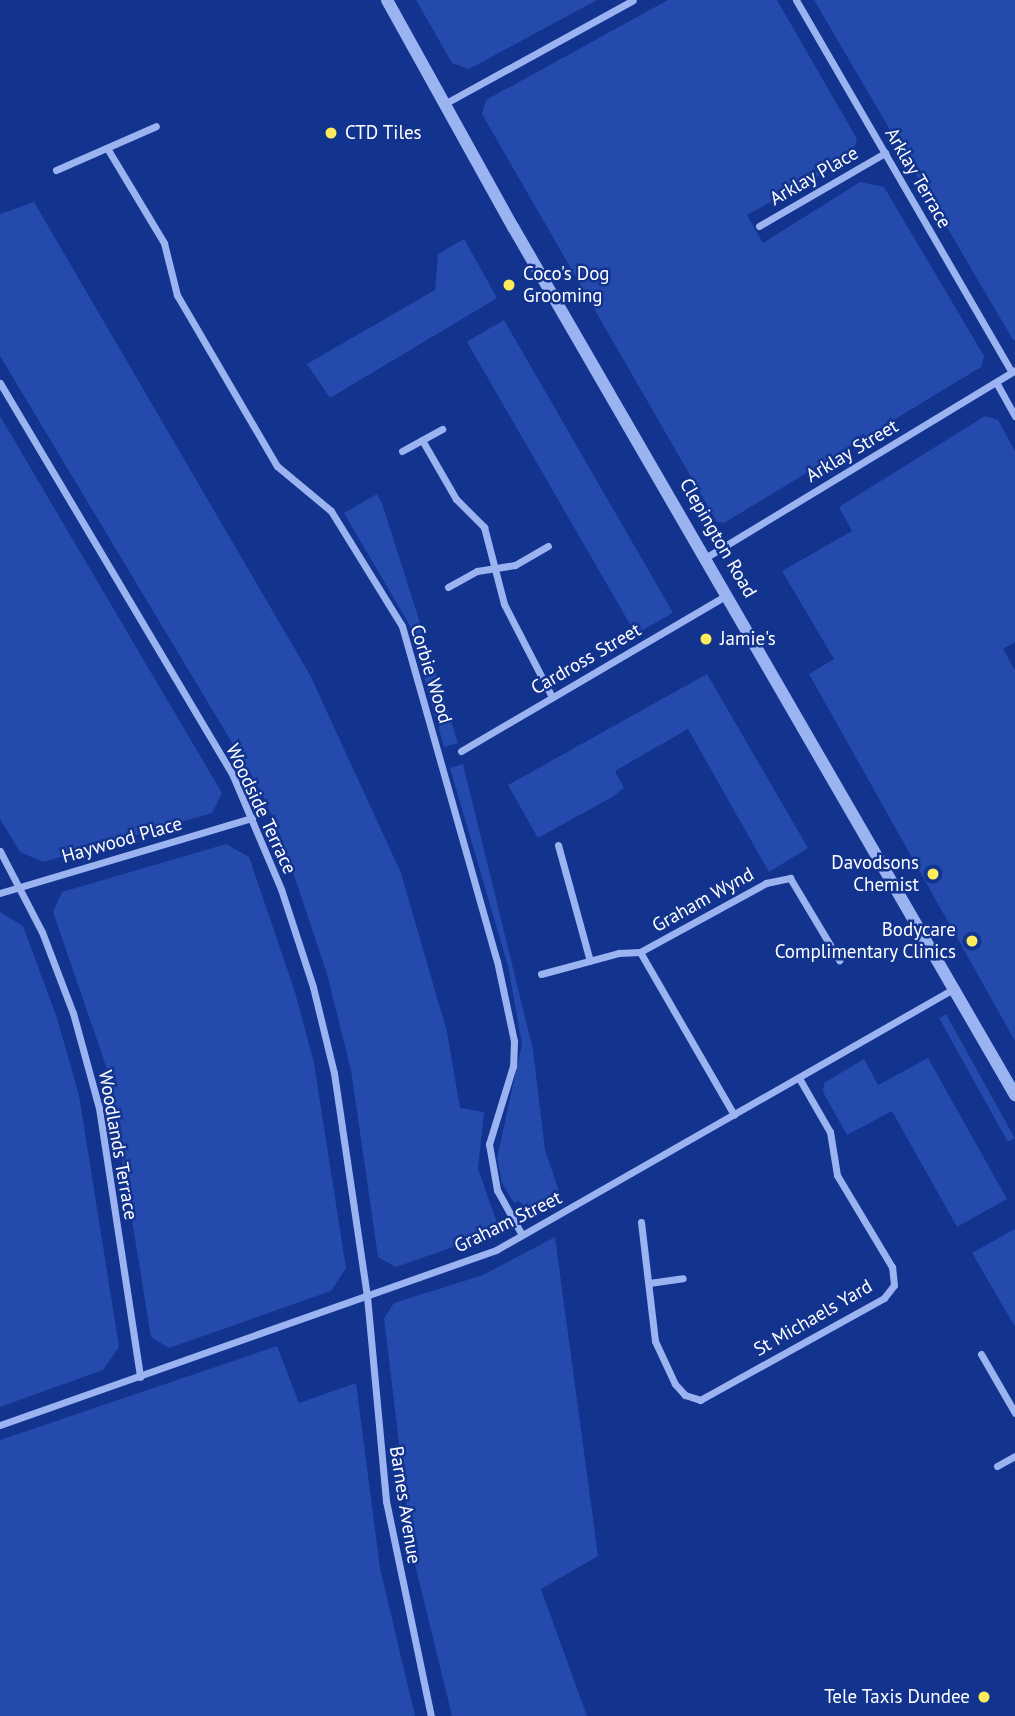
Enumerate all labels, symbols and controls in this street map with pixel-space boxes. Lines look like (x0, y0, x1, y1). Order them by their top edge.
place label: CTD Tiles (345, 122, 422, 144)
street label: Arklay Terrace (880, 123, 956, 233)
marker: CTD Tiles (323, 125, 339, 141)
street label: Arklay Place (765, 141, 863, 211)
place label: Coco's Dog Grooming (523, 263, 610, 307)
marker: Coco's Dog Grooming (501, 277, 517, 293)
street label: Arklay Street (802, 414, 902, 488)
street label: Clepington Road (675, 474, 761, 602)
street label: Cardross Street (527, 618, 645, 700)
street label: Corbie Wood (405, 622, 457, 726)
place label: Jamie's (720, 628, 776, 650)
marker: Jamie's (698, 631, 714, 647)
street label: Woodside Terrace (221, 740, 301, 878)
street label: Haywood Place (59, 812, 185, 868)
place label: Davodsons Chemist (831, 852, 919, 896)
street label: Graham Wynd (648, 863, 758, 937)
marker: Davodsons Chemist (925, 866, 941, 882)
place label: Bodycare Complimentary Clinics (774, 919, 956, 963)
marker: Bodycare Complimentary Clinics (962, 931, 982, 951)
street label: Woodlands Terrace (94, 1068, 142, 1222)
street label: Graham Street (451, 1186, 565, 1258)
street label: St Michaels Yard (749, 1275, 877, 1361)
street label: Barnes Avenue (384, 1444, 426, 1566)
place label: Tele Taxis Dundee (824, 1686, 970, 1708)
marker: Tele Taxis Dundee (976, 1689, 992, 1705)

